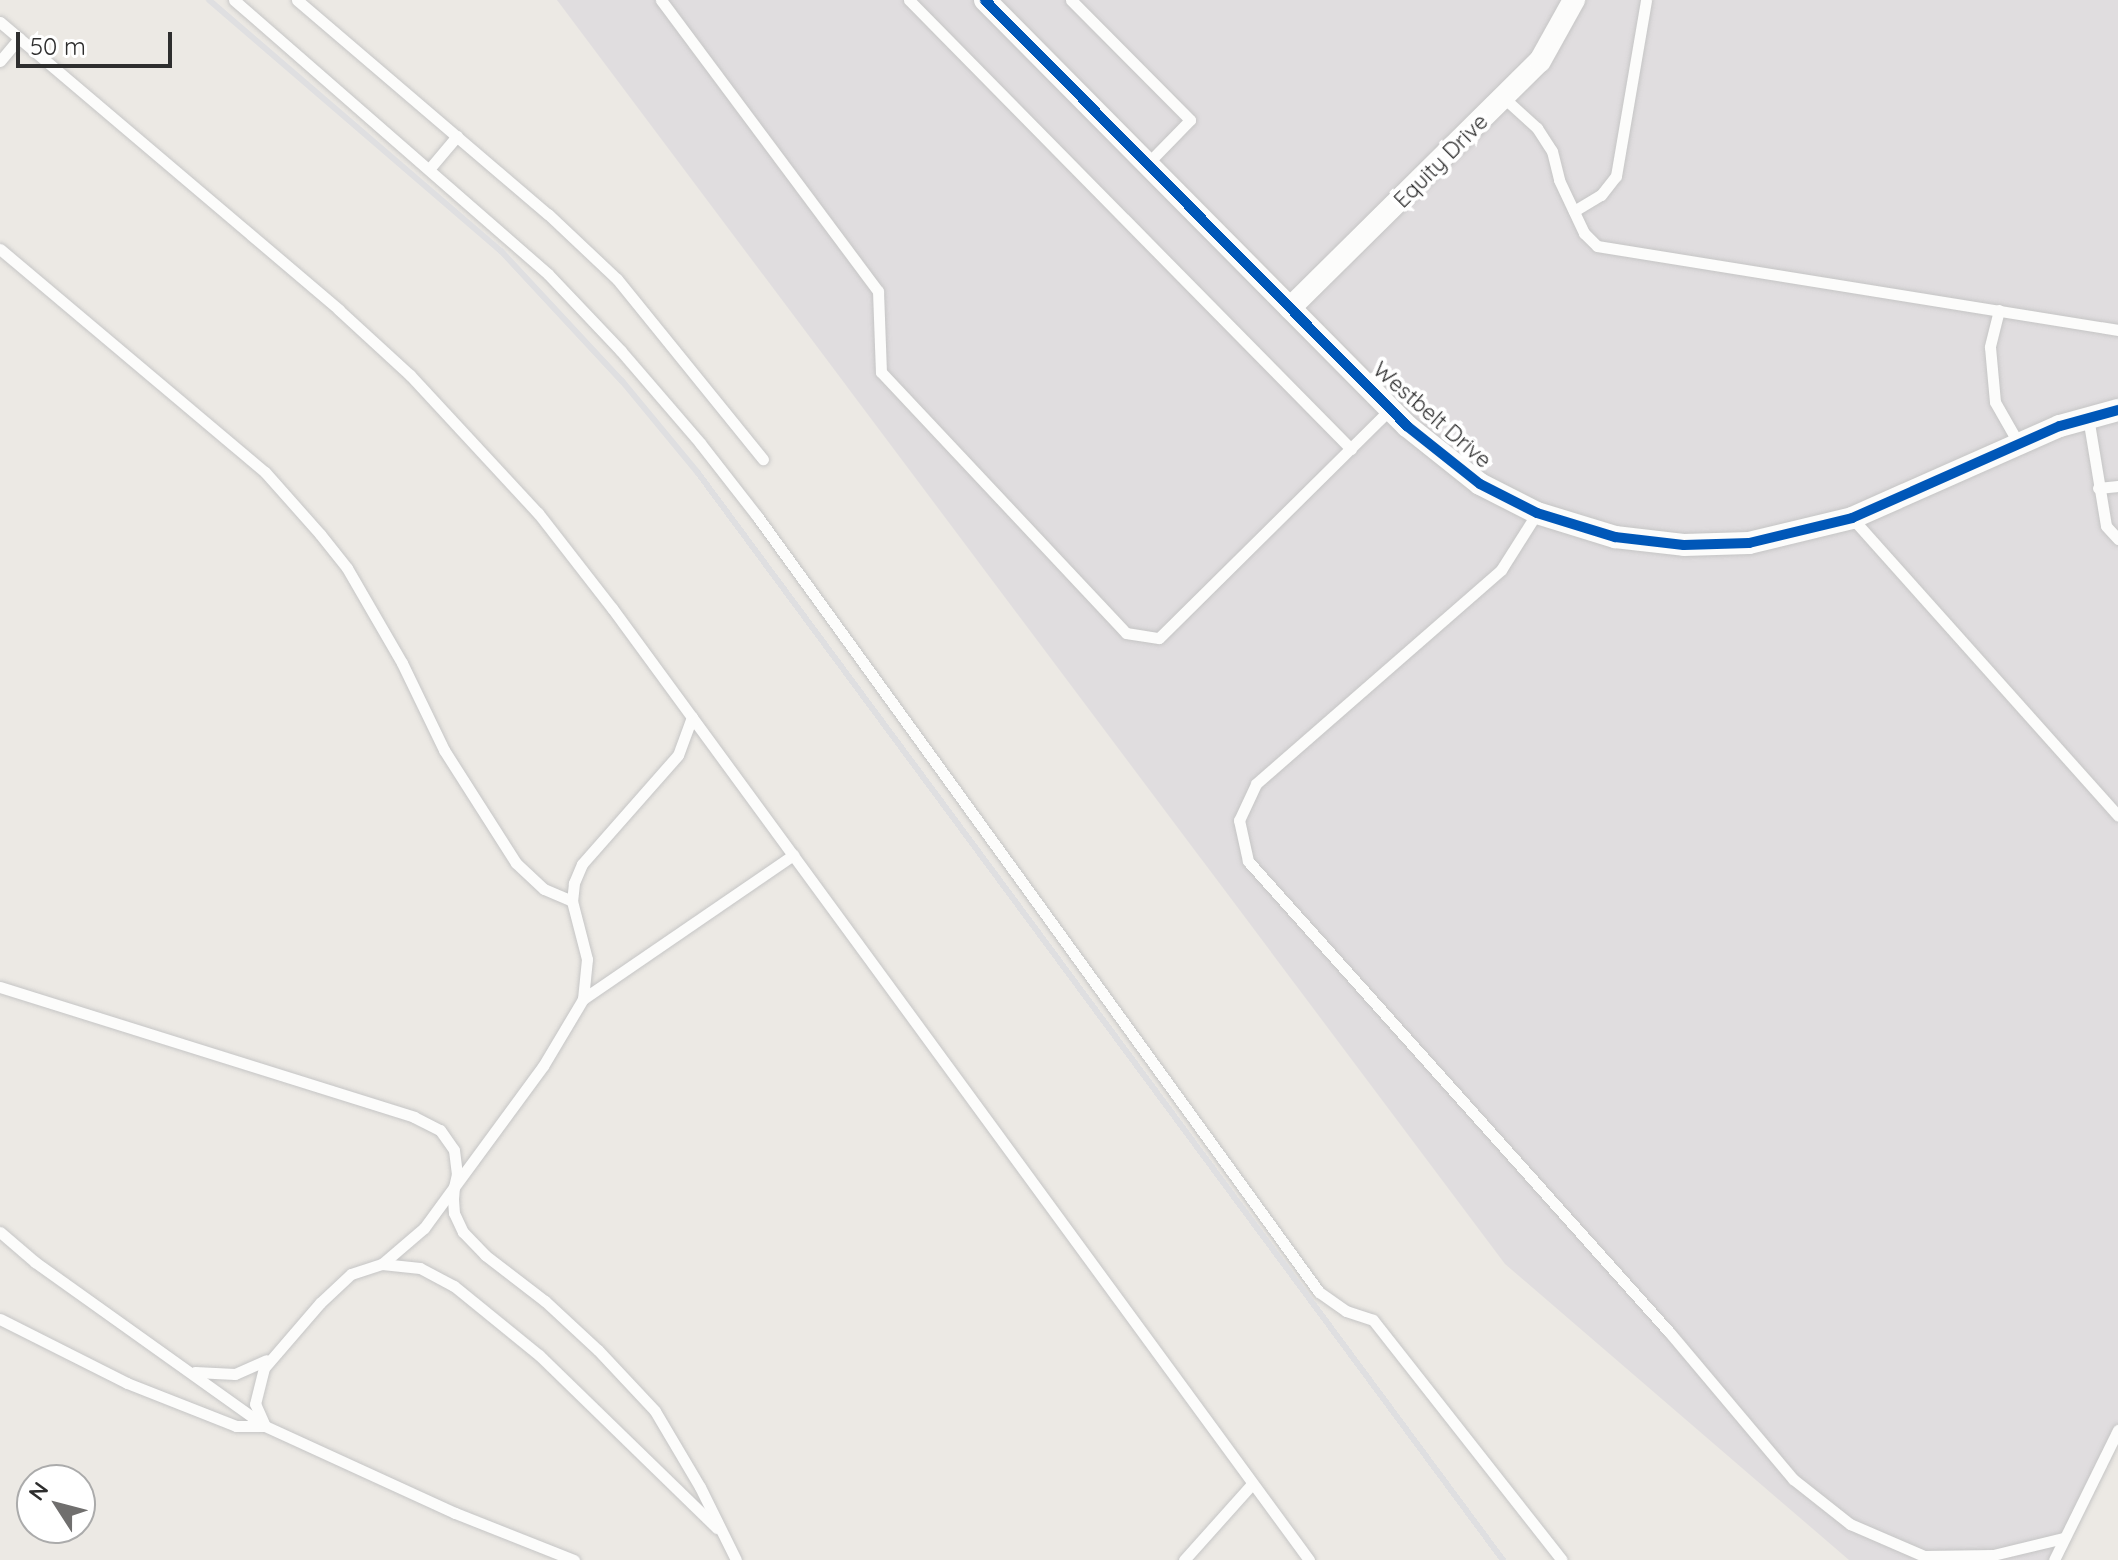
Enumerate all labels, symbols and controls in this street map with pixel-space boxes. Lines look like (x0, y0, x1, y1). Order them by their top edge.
scale bar (20, 16, 176, 66)
text: 50 m (30, 31, 86, 61)
street label: Equity Drive (1389, 109, 1493, 213)
street label: Westbelt Drive (1367, 356, 1497, 474)
north arrow (16, 1464, 96, 1544)
text: N (22, 1476, 54, 1506)

